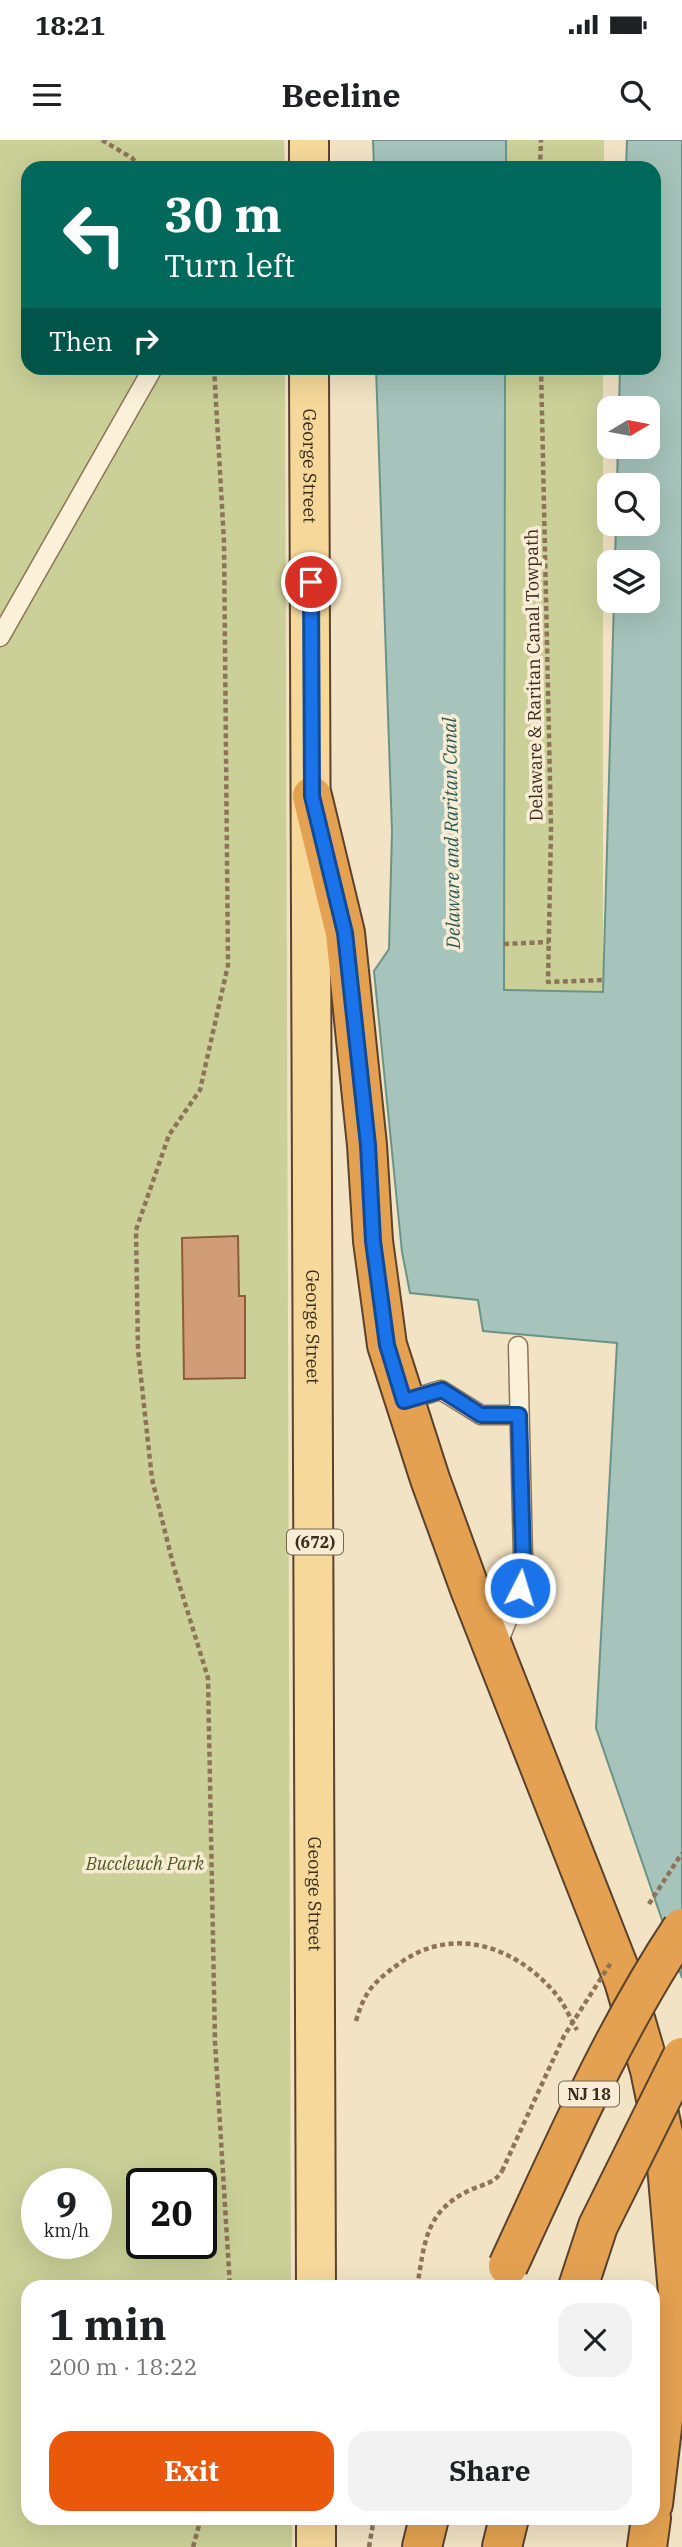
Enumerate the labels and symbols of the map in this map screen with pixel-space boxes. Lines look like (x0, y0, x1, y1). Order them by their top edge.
north arrow (597, 396, 660, 458)
street label: George Street (298, 408, 322, 524)
street label: Delaware & Raritan Canal Towpath (519, 528, 548, 822)
pin (281, 552, 341, 612)
water label: Delaware and Raritan Canal (437, 716, 465, 950)
street label: George Street (301, 1269, 325, 1384)
road number: (672) (287, 1530, 343, 1554)
position arrow (483, 1551, 557, 1625)
street label: George Street (303, 1836, 327, 1951)
park label: Buccleuch Park (85, 1852, 205, 1875)
road number: NJ 18 (559, 2082, 619, 2106)
speed limit sign: 20 (126, 2168, 217, 2259)

